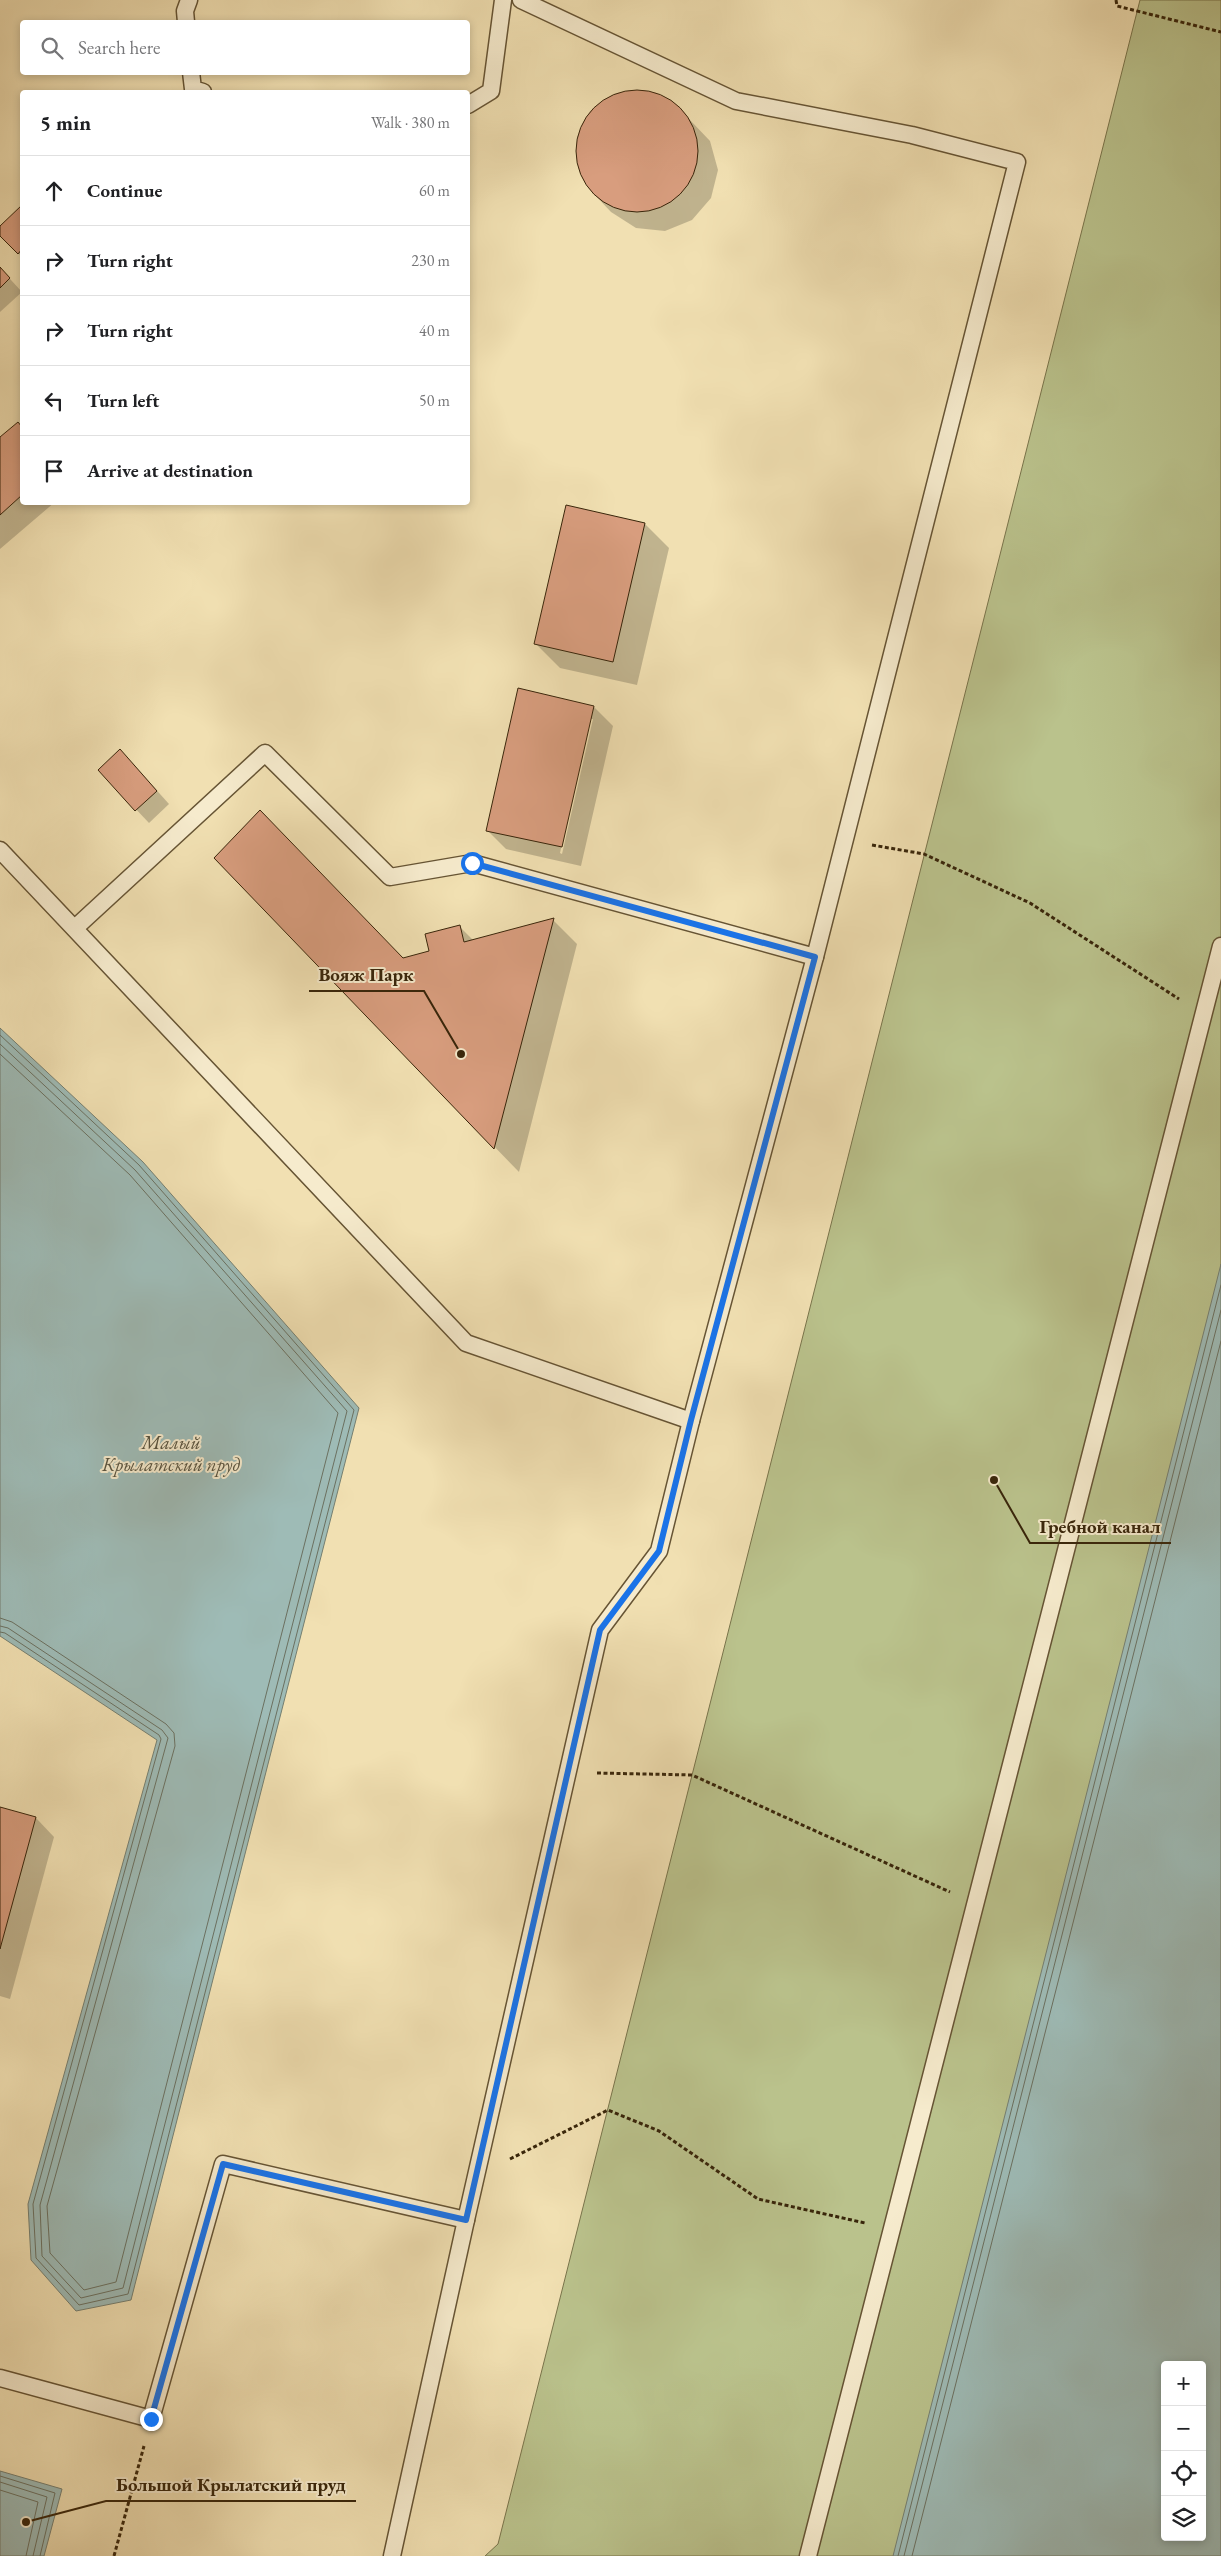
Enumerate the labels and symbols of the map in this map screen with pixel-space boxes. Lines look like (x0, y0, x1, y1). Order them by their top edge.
route start (461, 852, 484, 875)
callout: Вояж Парк (309, 957, 424, 991)
text: Вояж Парк (318, 962, 414, 987)
water label: Малый Крылатский пруд (101, 1430, 240, 1477)
callout: Гребной канал (1030, 1509, 1171, 1543)
text: Гребной канал (1040, 1514, 1161, 1539)
route end (140, 2408, 163, 2431)
callout: Большой Крылатский пруд (106, 2467, 356, 2501)
text: Большой Крылатский пруд (116, 2472, 346, 2497)

